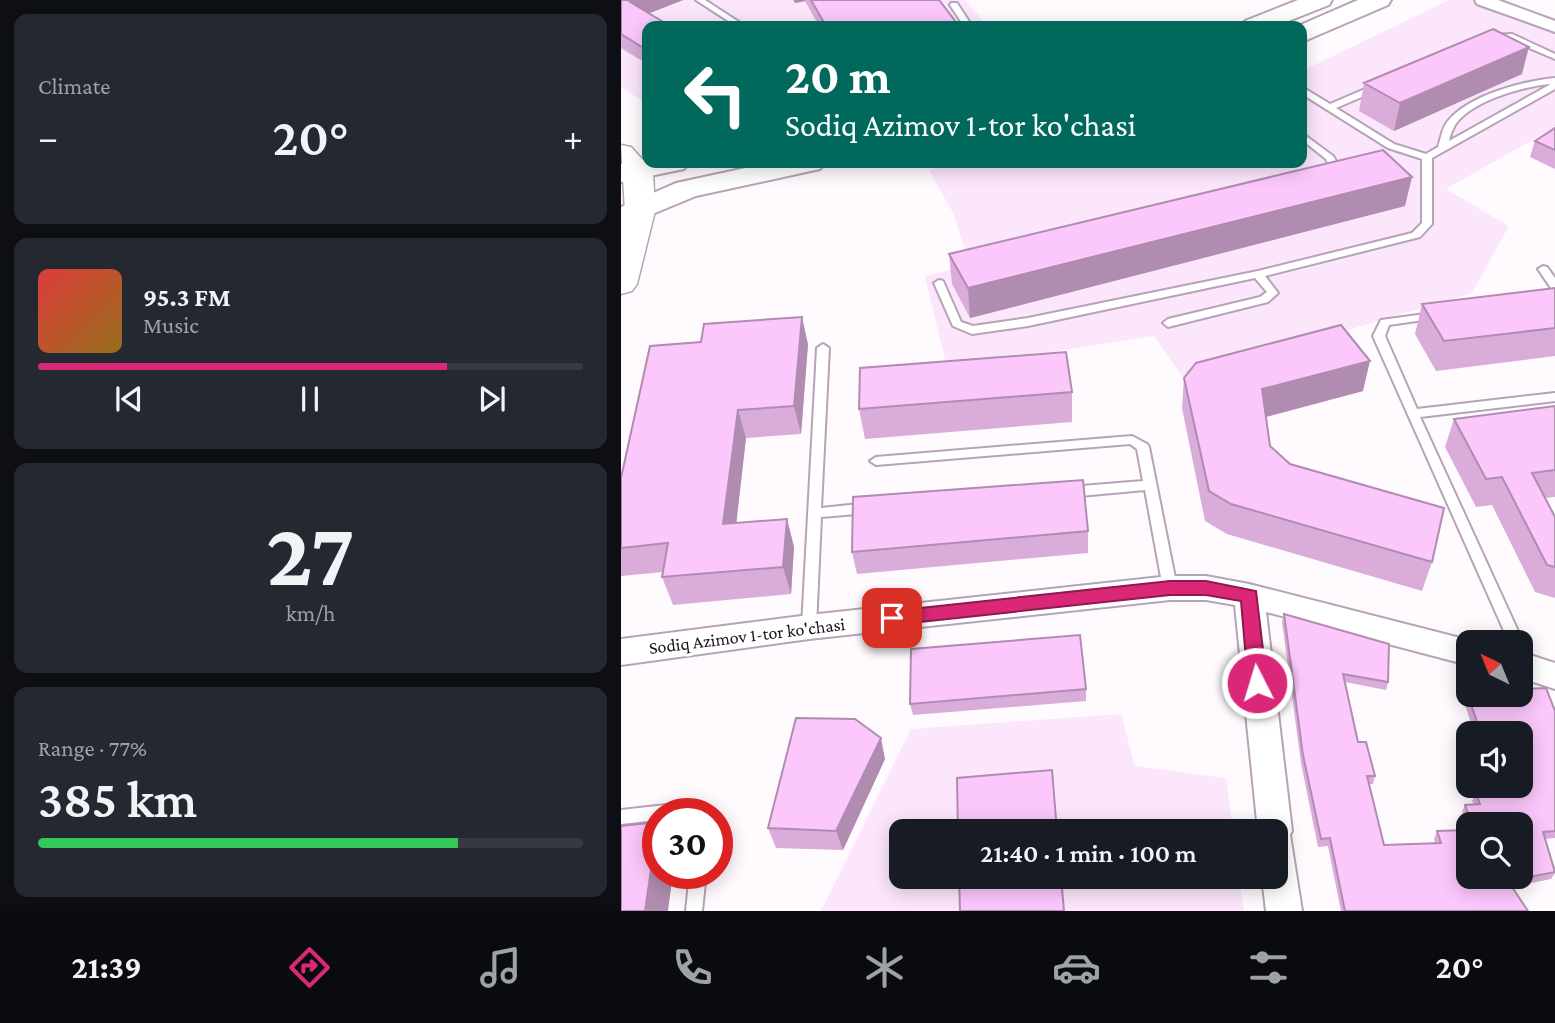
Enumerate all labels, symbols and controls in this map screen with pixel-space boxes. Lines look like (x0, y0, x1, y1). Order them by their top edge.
icon: left (670, 49, 761, 140)
text: 20 m (785, 49, 891, 104)
text: Climate (38, 73, 110, 99)
text: Sodiq Azimov 1-tor ko'chasi (785, 107, 1136, 143)
text: 20° (272, 108, 349, 166)
text: − (38, 116, 58, 158)
text: + (563, 116, 583, 158)
text: 95.3 FM (143, 283, 231, 312)
text: Music (143, 312, 199, 338)
icon: previous (110, 380, 148, 418)
icon: pause (291, 380, 329, 418)
icon: next (473, 380, 511, 418)
text: 27 (266, 503, 355, 605)
pin (862, 588, 922, 648)
icon: arrive (873, 599, 911, 637)
text: km/h (286, 600, 335, 626)
street label: Sodiq Azimov 1-tor ko'chasi (648, 614, 847, 658)
north arrow (1456, 630, 1533, 707)
map controls (1456, 630, 1533, 889)
position arrow (1220, 646, 1294, 720)
button: sound (1456, 721, 1533, 798)
text: Range · 77% (38, 735, 147, 761)
text: 385 km (38, 770, 197, 828)
speed limit sign: 30 (642, 798, 733, 889)
button: search (1456, 812, 1533, 889)
text: 21:40 · 1 min · 100 m (980, 839, 1197, 868)
icon: directions (285, 943, 334, 992)
icon: music (476, 943, 525, 992)
icon: phone (668, 943, 717, 992)
icon: climate (860, 943, 909, 992)
icon: car (1052, 943, 1101, 992)
icon: filters (1244, 943, 1293, 992)
text: 21:39 (71, 949, 142, 985)
text: 20° (1435, 949, 1484, 985)

